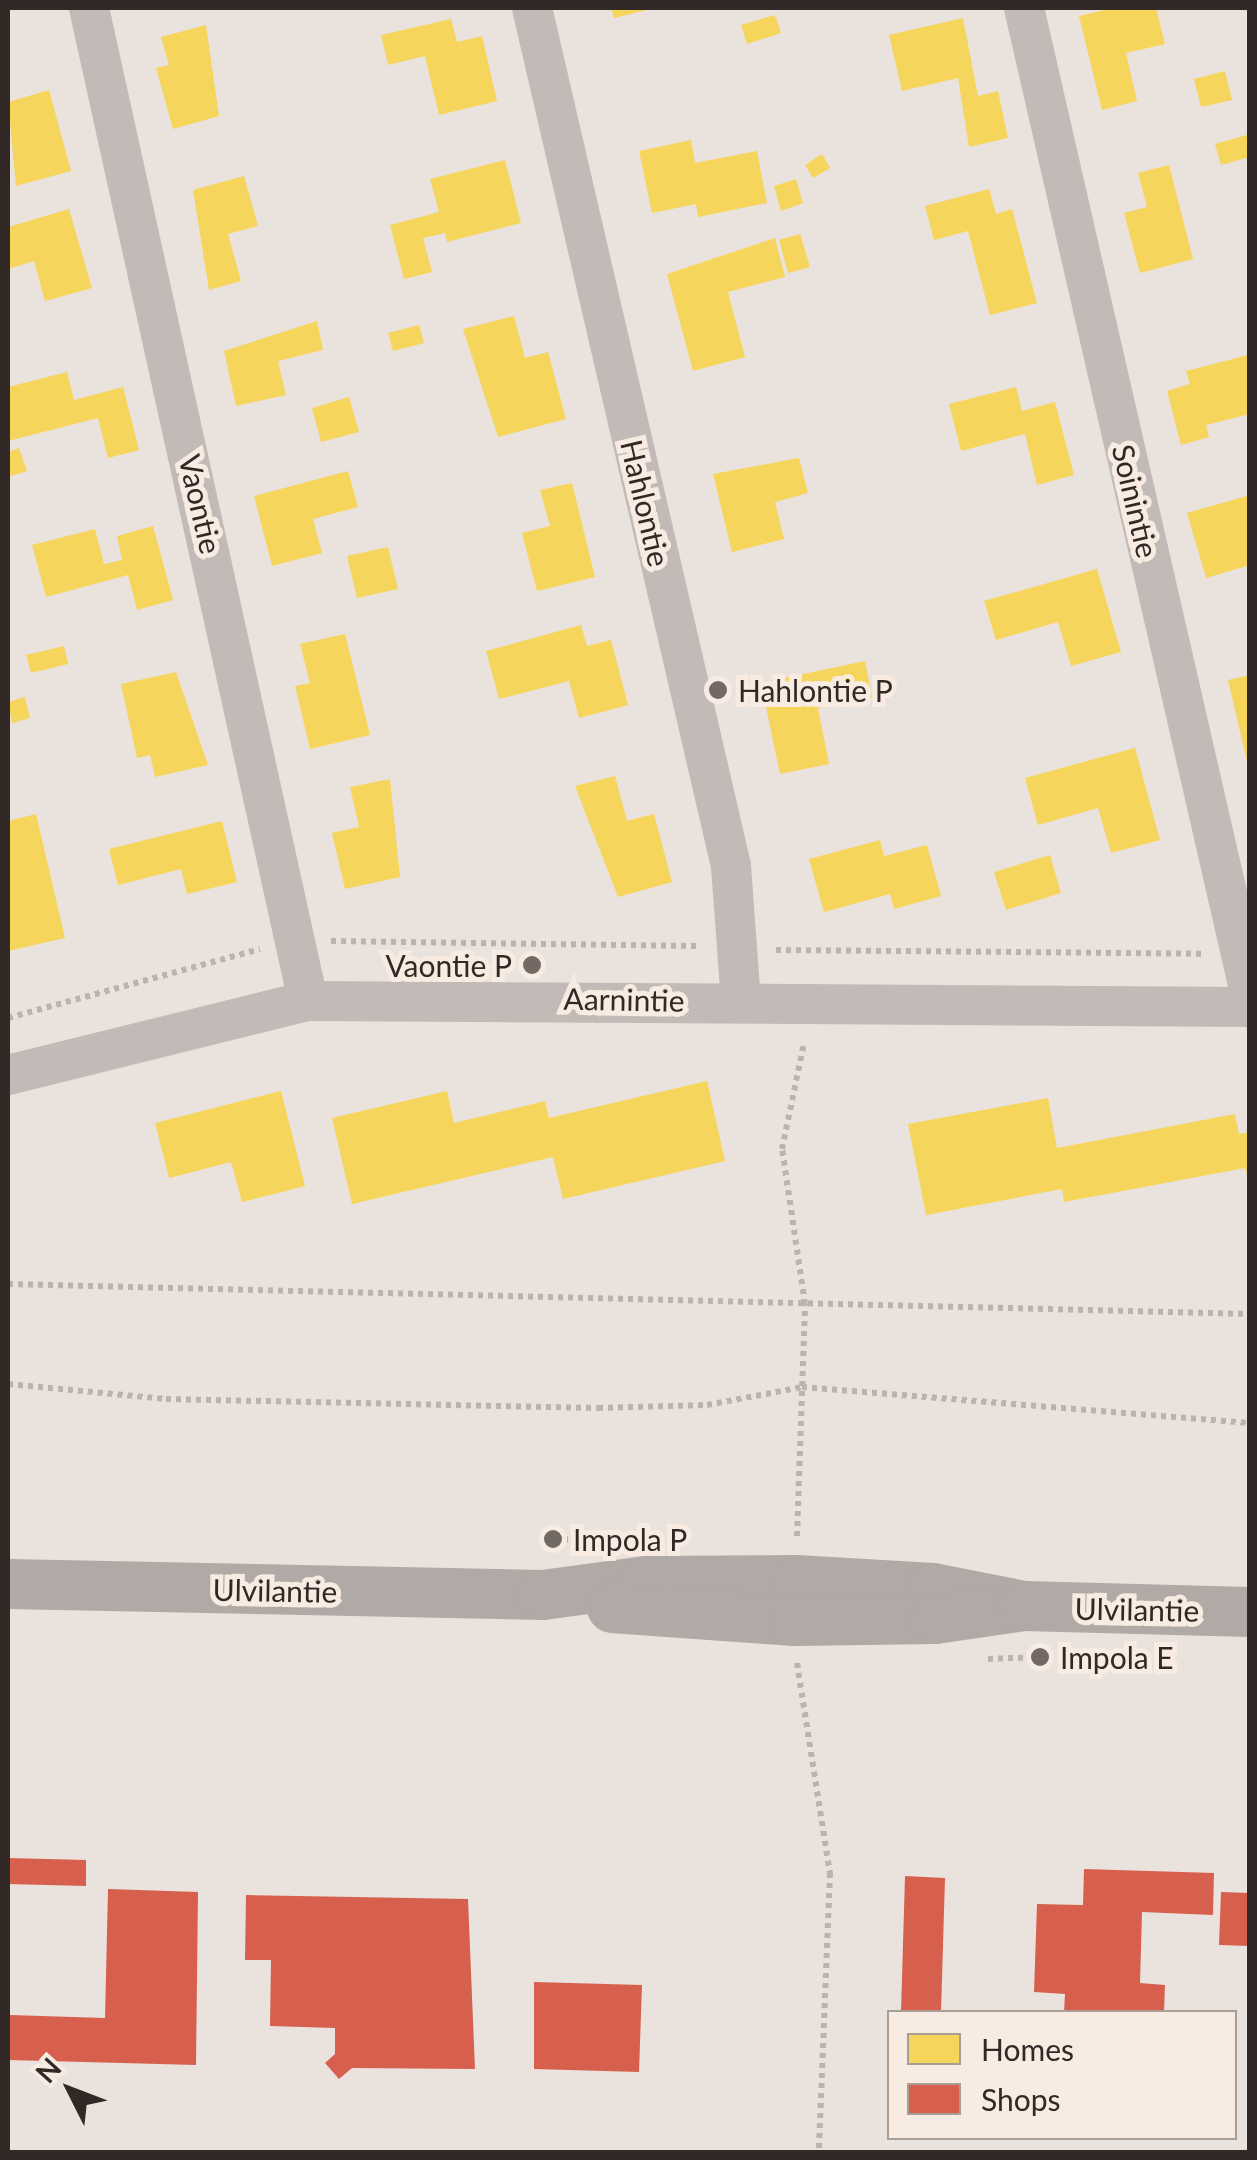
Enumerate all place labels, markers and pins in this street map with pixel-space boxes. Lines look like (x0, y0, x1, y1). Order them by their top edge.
place label: Hahlontie P (738, 672, 893, 708)
marker: Hahlontie P (707, 679, 729, 701)
place label: Vaontie P (385, 947, 512, 983)
marker: Vaontie P (521, 954, 543, 976)
place label: Impola P (573, 1521, 687, 1557)
marker: Impola P (542, 1528, 564, 1550)
place label: Impola E (1060, 1639, 1174, 1675)
marker: Impola E (1029, 1646, 1051, 1668)

